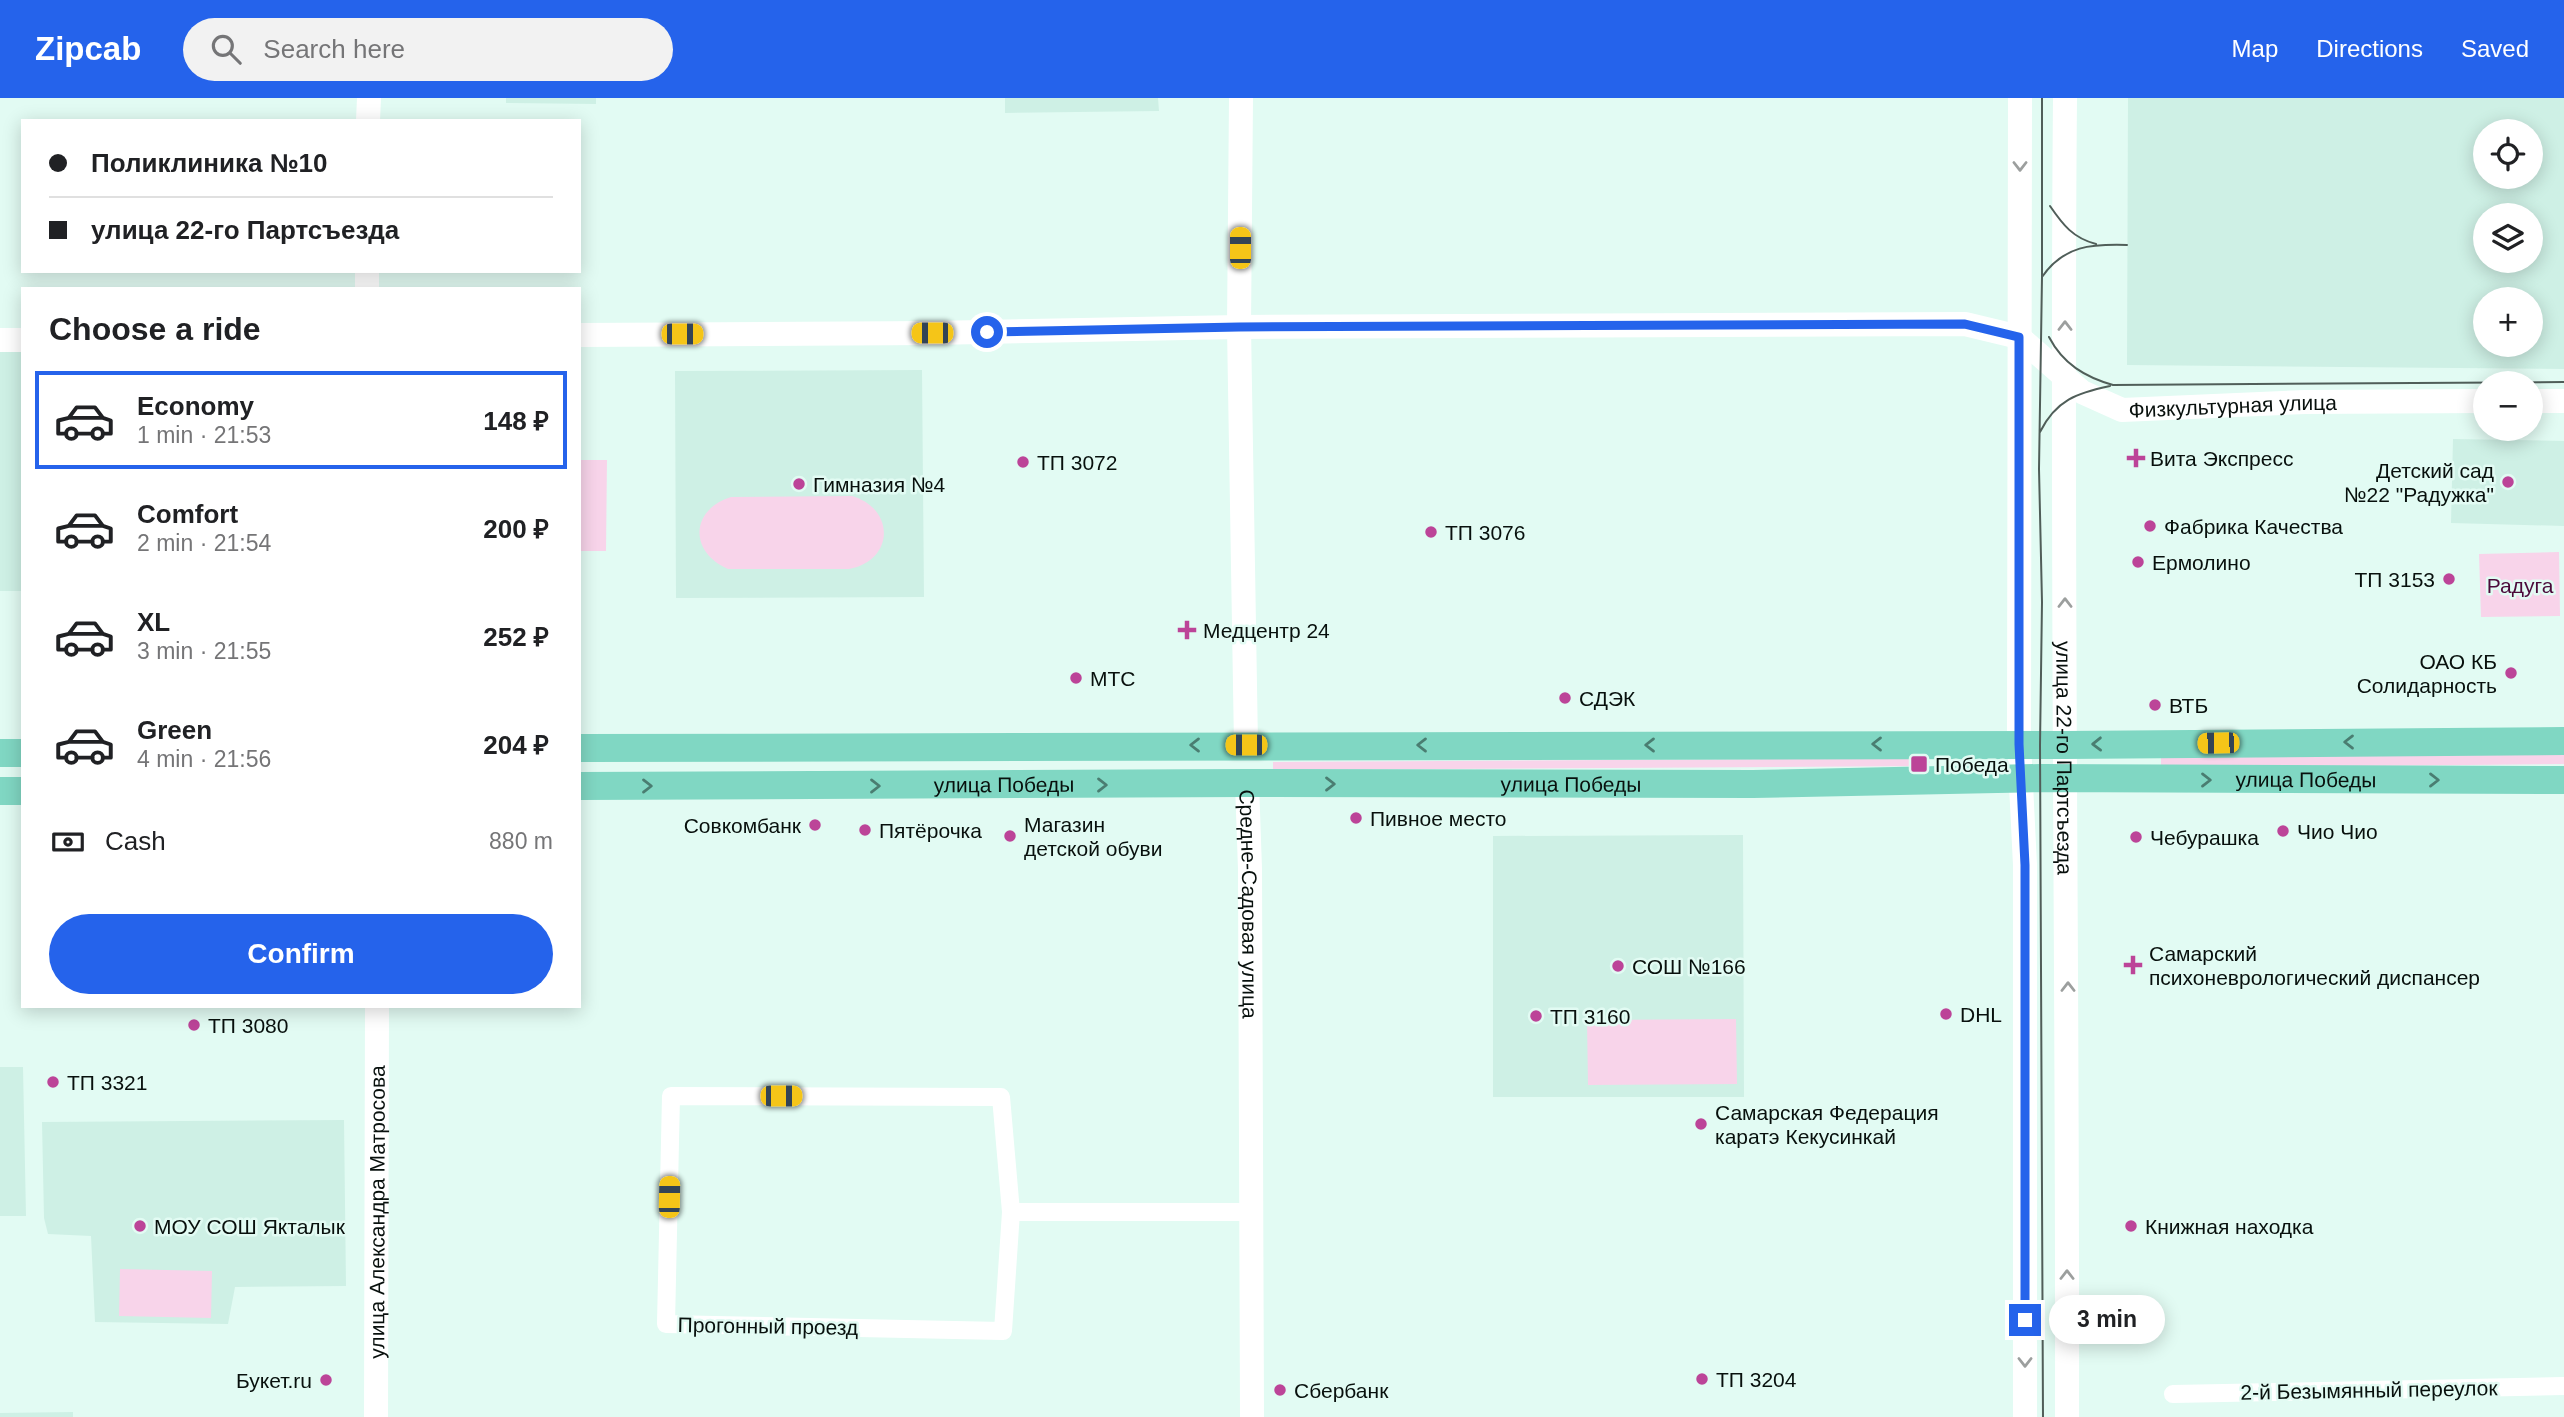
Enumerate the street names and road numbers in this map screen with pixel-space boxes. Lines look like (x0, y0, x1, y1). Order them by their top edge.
street label: Физкультурная улица (2128, 390, 2337, 421)
street label: улица 22-го Партсъезда (2053, 641, 2077, 875)
street label: улица Победы (2236, 767, 2376, 791)
street label: улица Победы (934, 772, 1074, 796)
street label: улица Победы (1501, 772, 1641, 795)
street label: Средне-Садовая улица (1236, 789, 1262, 1019)
street label: улица Александра Матросова (365, 1065, 388, 1359)
street label: Прогонный проезд (678, 1313, 858, 1339)
street label: 2-й Безымянный переулок (2240, 1376, 2499, 1404)

